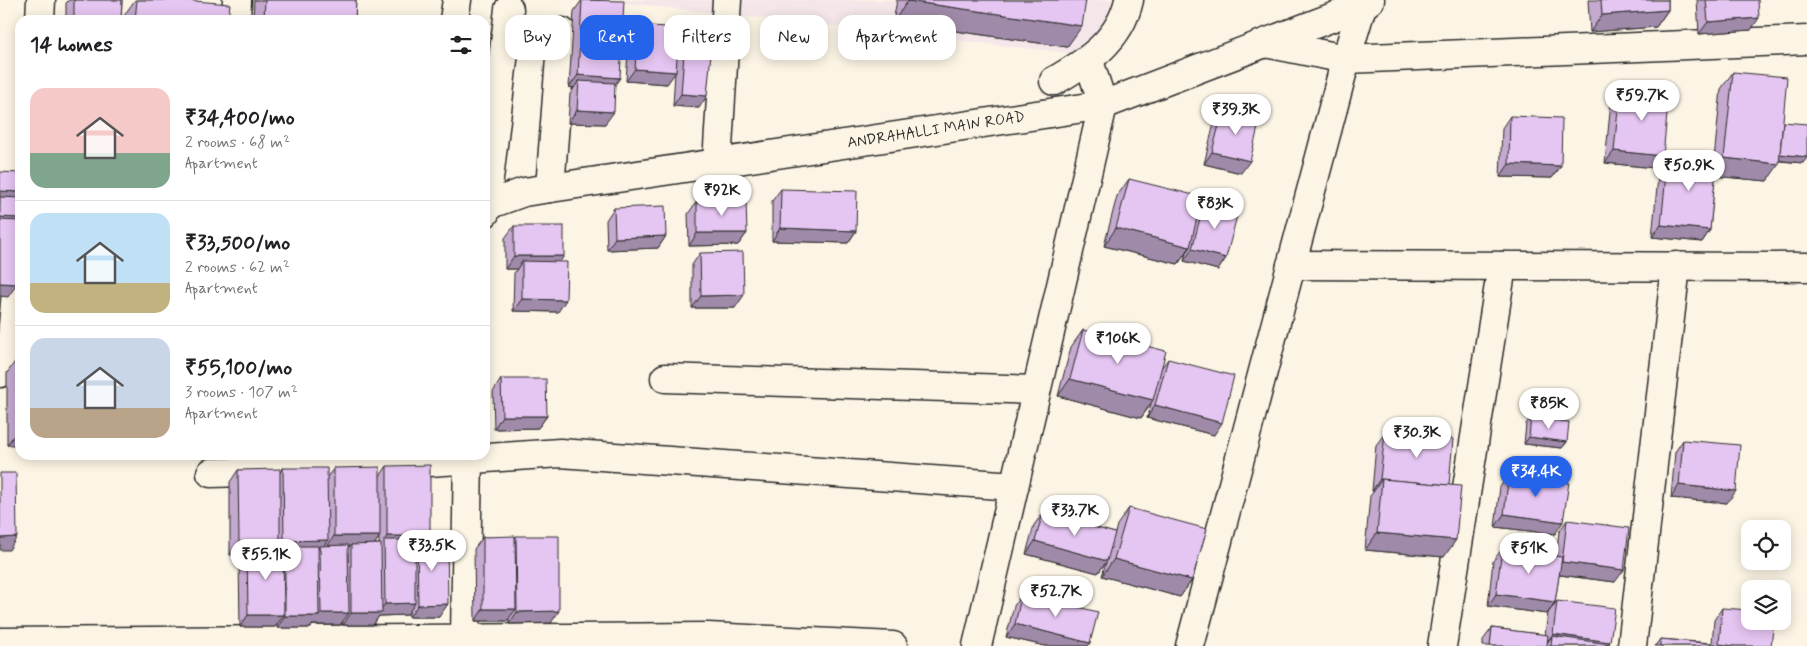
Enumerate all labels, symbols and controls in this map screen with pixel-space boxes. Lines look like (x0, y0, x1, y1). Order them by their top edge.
chip: Buy (505, 15, 570, 60)
chip: Rent (580, 15, 654, 60)
chip: Filters (664, 15, 750, 60)
chip: New (760, 15, 828, 60)
chip: Apartment (838, 15, 956, 60)
text: 14 homes (30, 31, 113, 59)
icon: filters (447, 31, 475, 59)
pin: ₹59.7K (1601, 80, 1683, 122)
text: ₹59.7K (1616, 85, 1668, 106)
pin: ₹39.3K (1195, 94, 1277, 136)
text: ₹39.3K (1212, 99, 1260, 120)
text: ₹34,400/mo (185, 104, 295, 132)
street label: ANDRAHALLI MAIN ROAD (846, 107, 1026, 153)
icon: home (70, 108, 130, 168)
text: 2 rooms · 68 m² (185, 132, 290, 153)
pin: ₹50.9K (1648, 150, 1730, 192)
text: Apartment (185, 153, 258, 174)
text: ₹50.9K (1664, 155, 1714, 176)
pin: ₹92K (692, 174, 752, 217)
text: ₹92K (704, 180, 740, 201)
pin: ₹83K (1185, 188, 1245, 230)
text: ₹83K (1197, 193, 1233, 214)
text: ₹33,500/mo (185, 229, 290, 257)
icon: home (70, 233, 130, 293)
text: 2 rooms · 62 m² (185, 257, 290, 278)
text: Apartment (185, 278, 258, 299)
pin: ₹106K (1083, 322, 1153, 365)
text: ₹106K (1096, 328, 1140, 349)
text: ₹55,100/mo (185, 354, 292, 382)
icon: home (70, 358, 130, 418)
text: 3 rooms · 107 m² (185, 382, 298, 403)
pin: ₹85K (1519, 388, 1579, 430)
text: ₹85K (1530, 393, 1568, 414)
text: Apartment (185, 403, 258, 424)
pin: ₹30.3K (1376, 416, 1458, 459)
text: ₹30.3K (1393, 422, 1441, 443)
pin: ₹34.4K (1495, 456, 1577, 498)
text: ₹34.4K (1511, 461, 1561, 482)
pin: ₹33.7K (1034, 494, 1116, 537)
text: ₹33.7K (1051, 500, 1099, 521)
map controls (1741, 520, 1791, 630)
button: locate (1741, 520, 1791, 570)
pin: ₹33.5K (391, 530, 473, 572)
pin: ₹51K (1499, 532, 1559, 575)
text: ₹33.5K (408, 535, 456, 556)
pin: ₹55.1K (225, 538, 307, 581)
text: ₹51K (1511, 538, 1547, 559)
text: ₹55.1K (241, 544, 291, 565)
pin: ₹52.7K (1015, 576, 1097, 618)
button: layers (1741, 580, 1791, 630)
text: ₹52.7K (1030, 581, 1082, 602)

